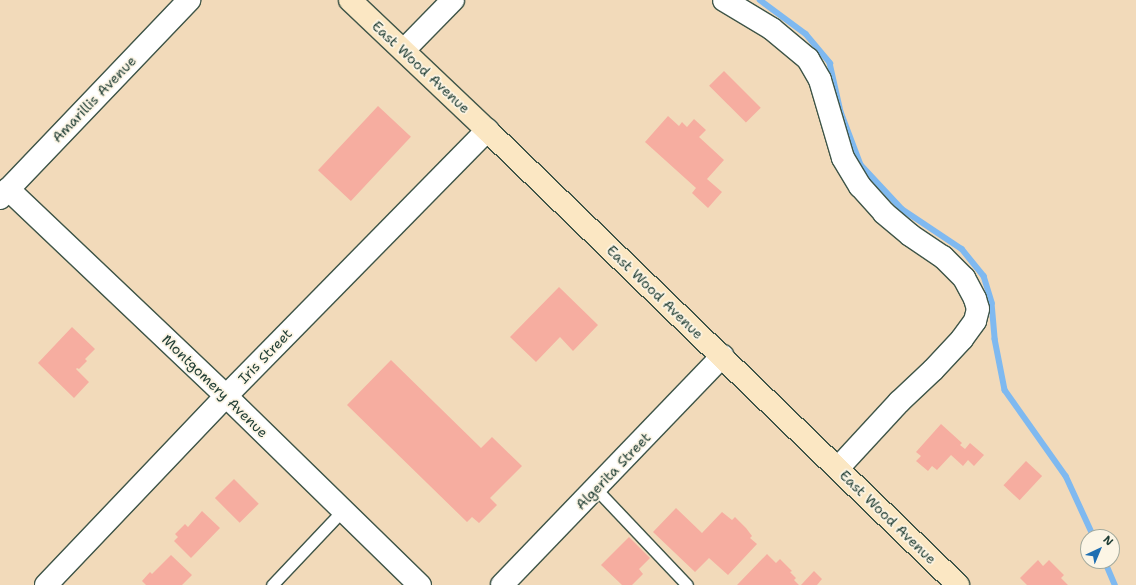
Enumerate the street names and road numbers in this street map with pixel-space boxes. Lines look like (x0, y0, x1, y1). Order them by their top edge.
street label: East Wood Avenue (369, 17, 473, 117)
street label: Amarillis Avenue (48, 52, 140, 146)
street label: East Wood Avenue (603, 242, 707, 342)
street label: Iris Street (235, 325, 295, 387)
street label: Montgomery Avenue (158, 331, 272, 441)
street label: Algerita Street (572, 429, 654, 513)
street label: East Wood Avenue (836, 467, 940, 567)

